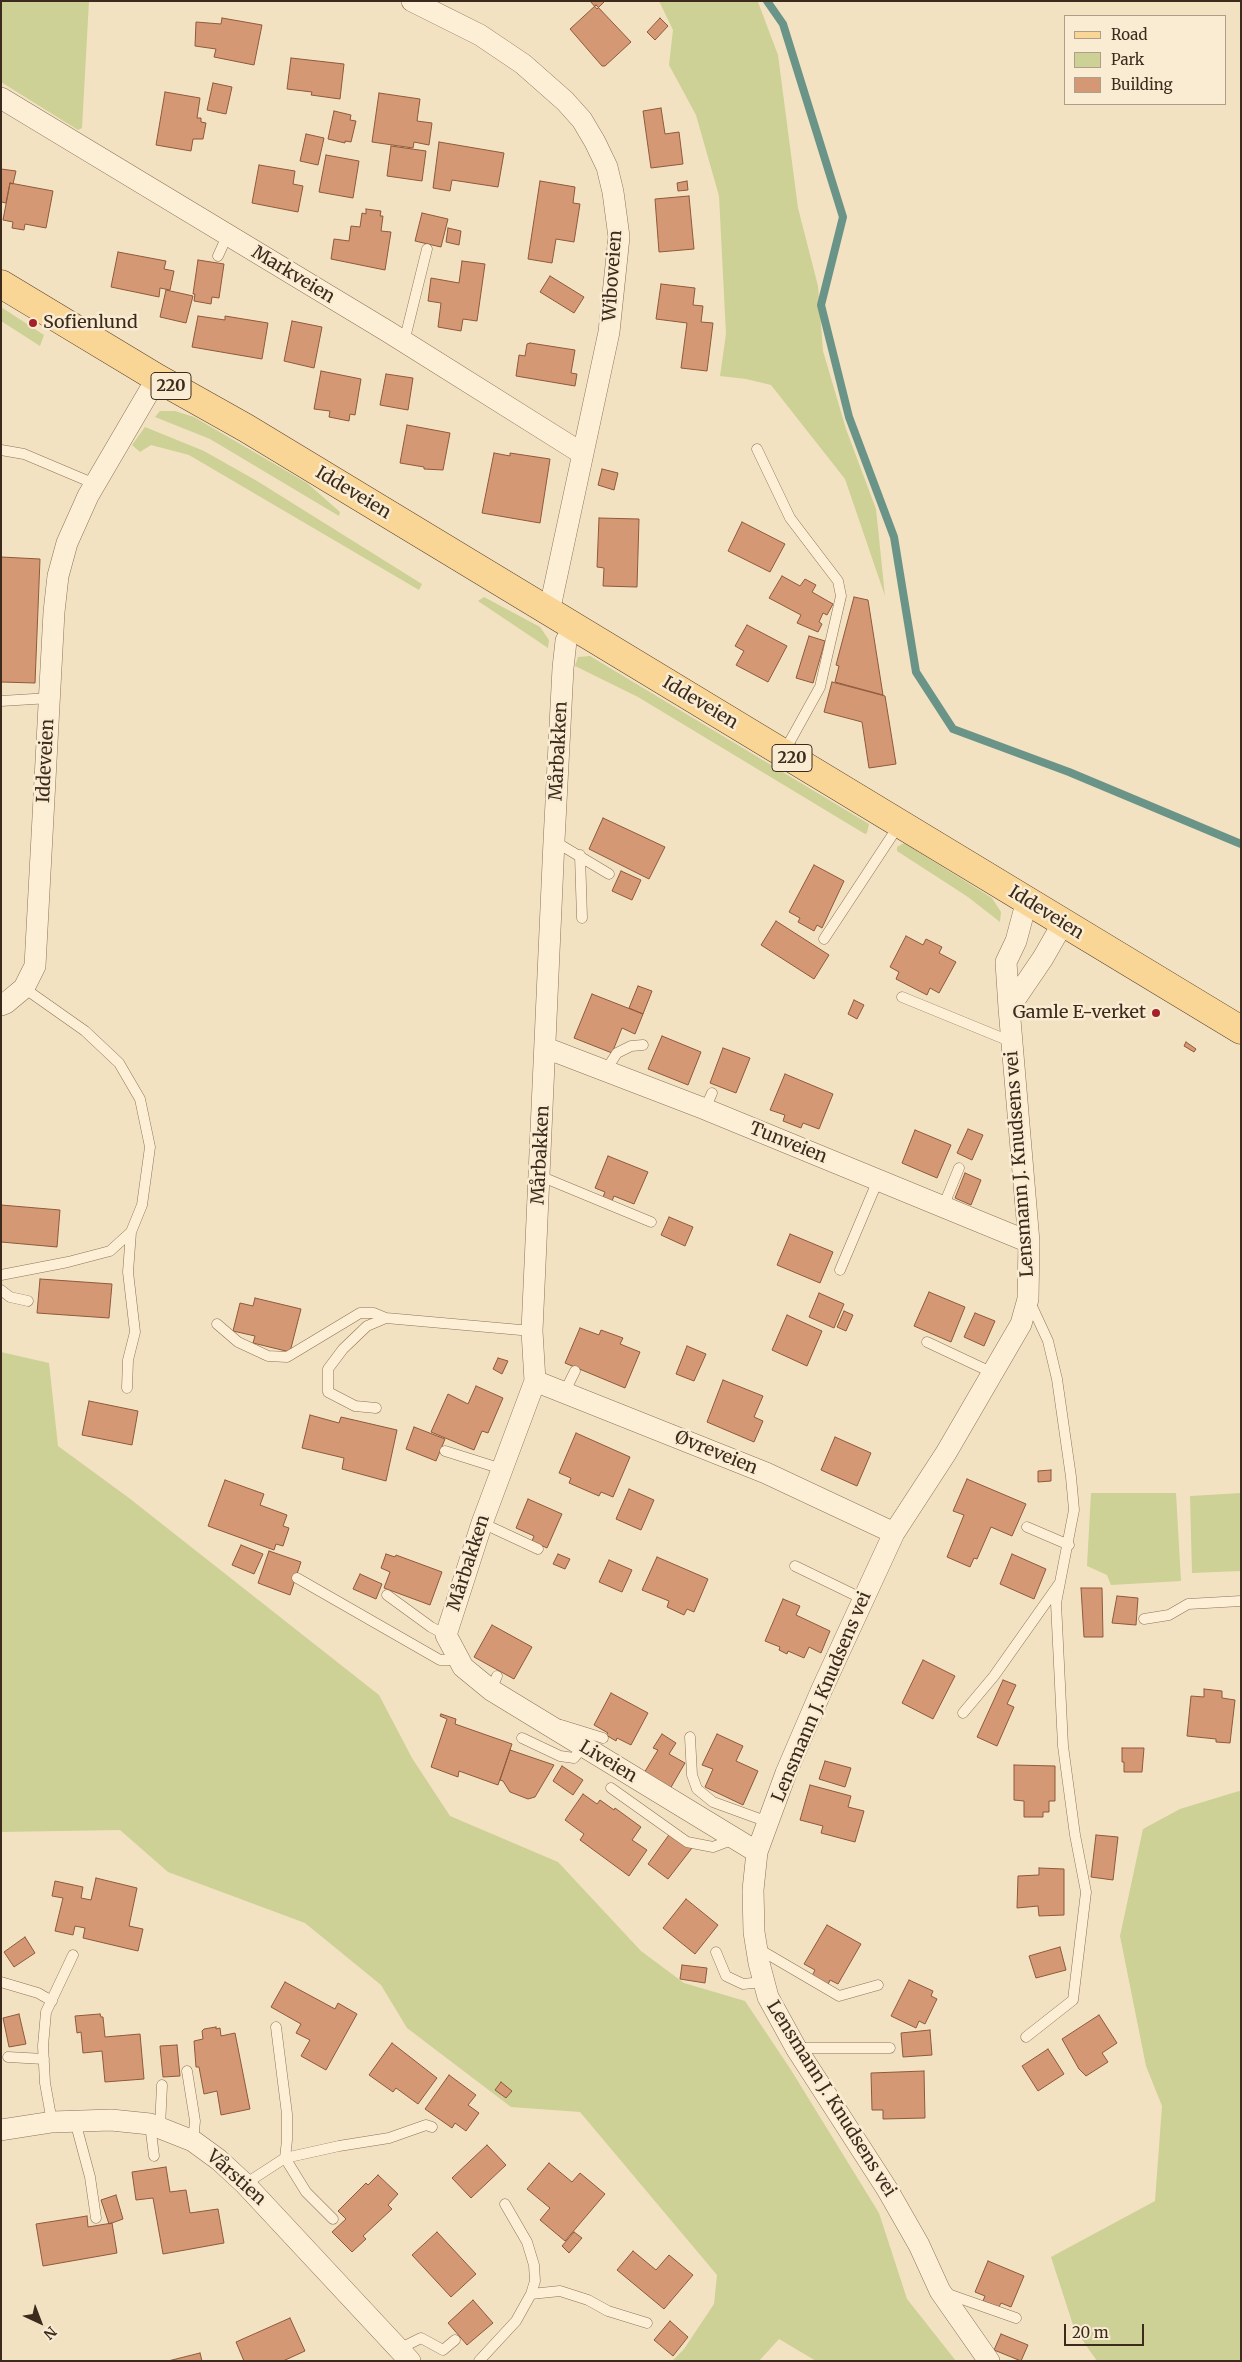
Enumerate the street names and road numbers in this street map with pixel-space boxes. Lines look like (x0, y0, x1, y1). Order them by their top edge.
street label: Wiboveien (599, 230, 627, 322)
street label: Markveien (248, 242, 338, 308)
road number: 220 (151, 372, 191, 400)
street label: Iddeveien (311, 462, 395, 524)
street label: Iddeveien (658, 672, 742, 734)
street label: Mårbakken (546, 701, 572, 801)
street label: Iddeveien (33, 718, 59, 804)
road number: 220 (772, 744, 812, 771)
street label: Iddeveien (1005, 882, 1087, 944)
street label: Lensmann J. Knudsens vei (1001, 1050, 1039, 1278)
street label: Mårbakken (528, 1105, 554, 1205)
street label: Tunveien (746, 1118, 830, 1168)
street label: Øvreveien (671, 1427, 761, 1479)
street label: Mårbakken (443, 1512, 495, 1614)
street label: Lensmann J. Knudsens vei (768, 1588, 876, 1806)
street label: Liveien (575, 1736, 641, 1788)
street label: Lensmann J. Knudsens vei (762, 1997, 900, 2201)
street label: Vårstien (202, 2146, 270, 2210)

